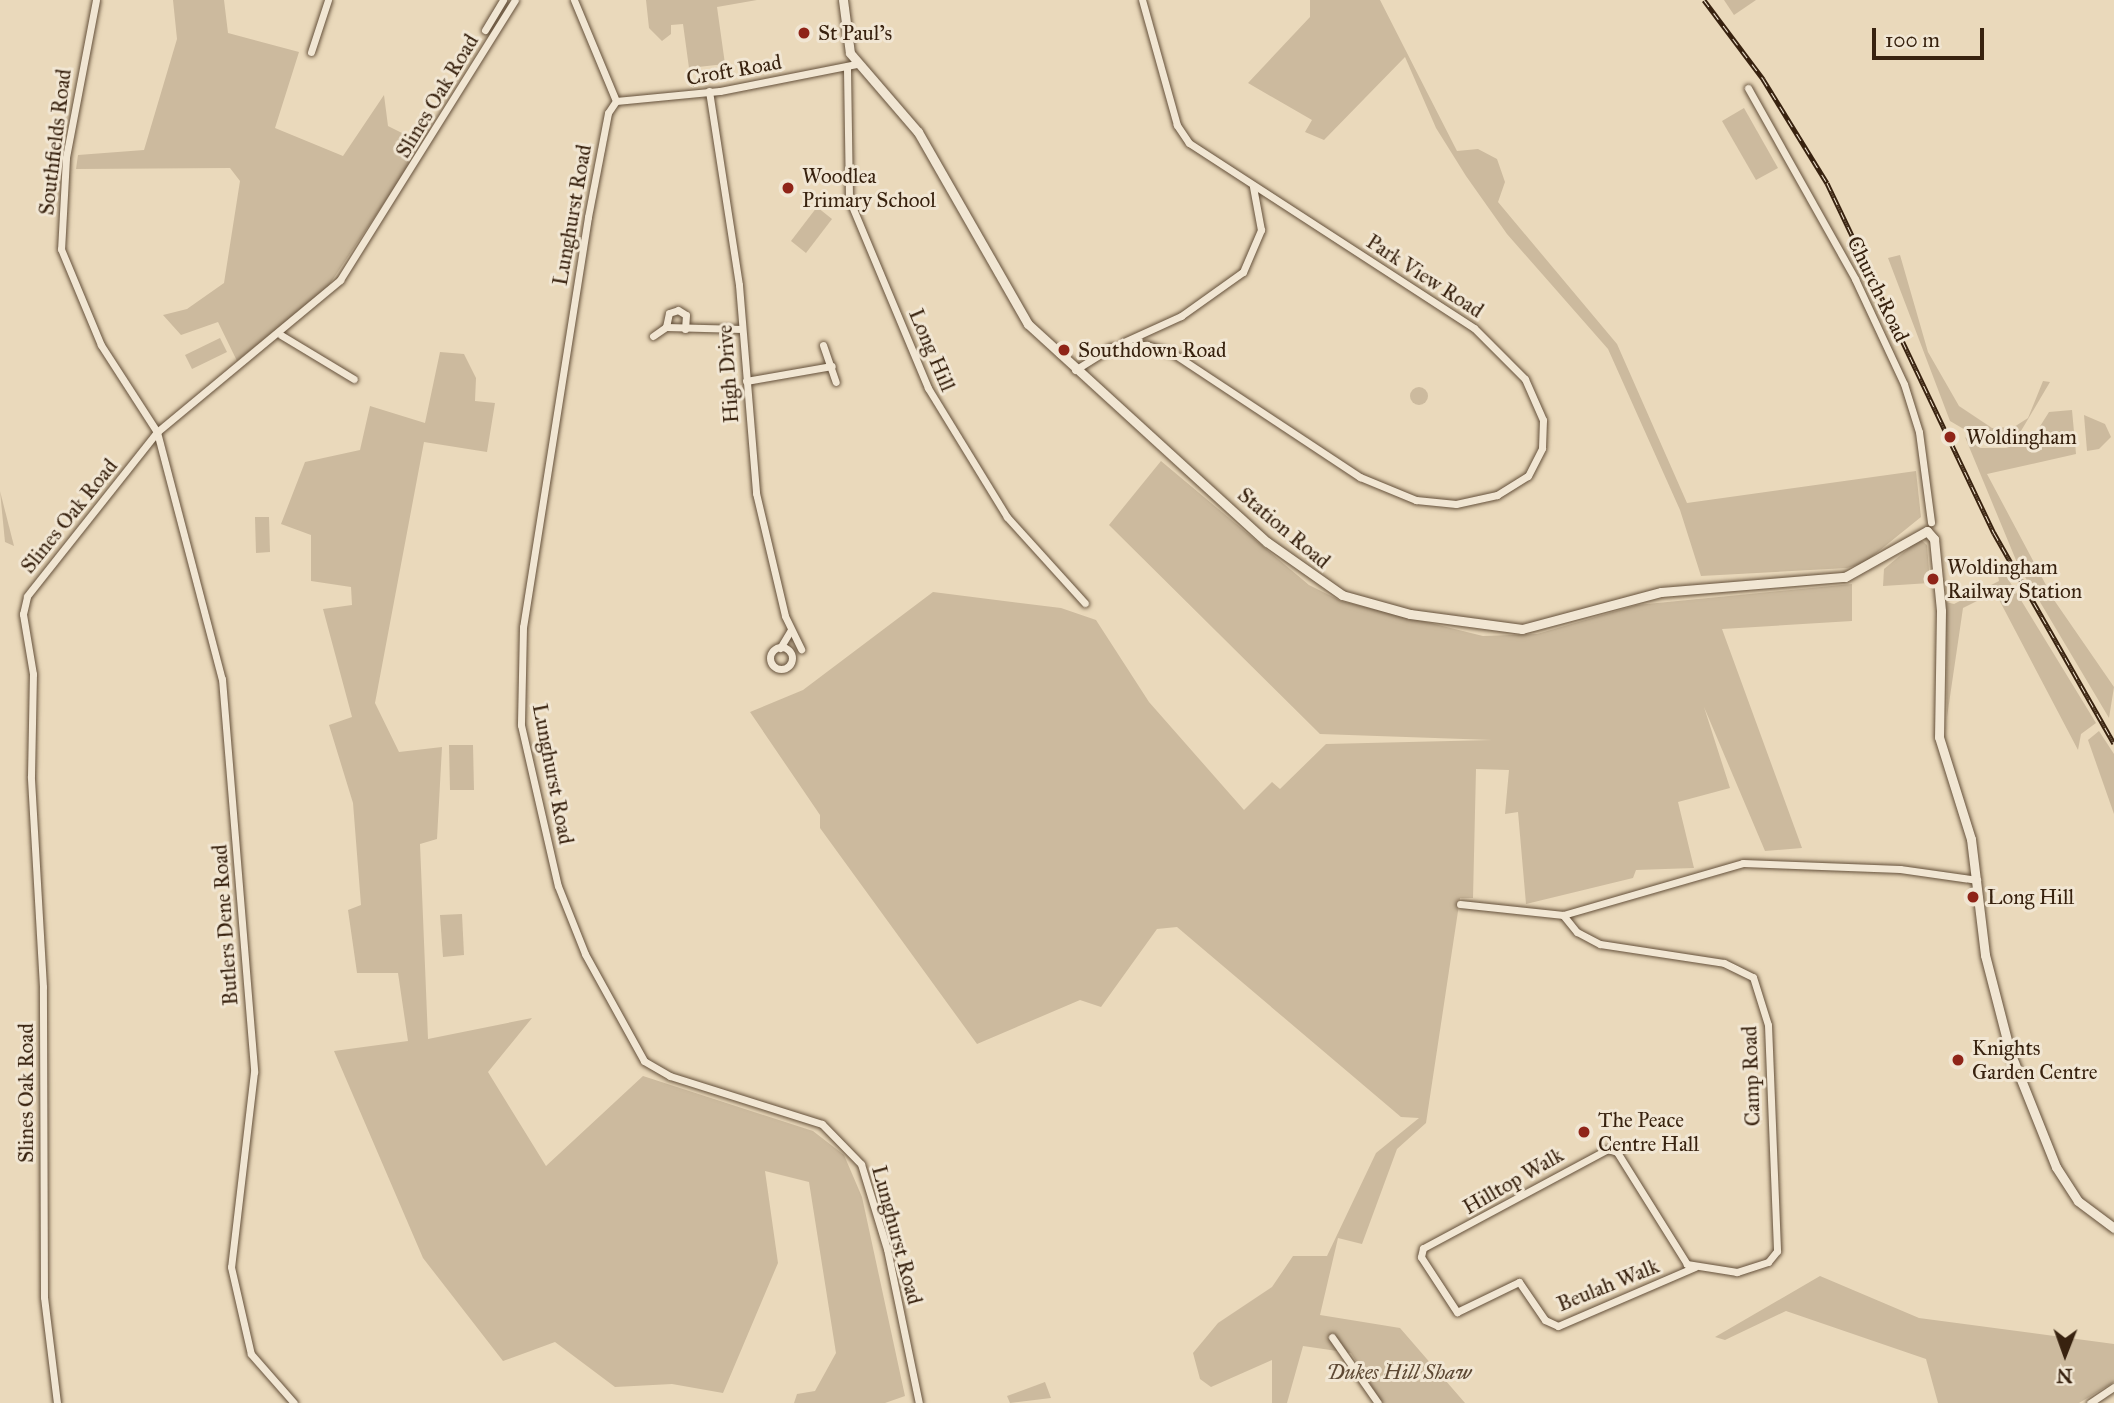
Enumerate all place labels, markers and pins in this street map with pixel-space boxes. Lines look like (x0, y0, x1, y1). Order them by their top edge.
place label: St Paul's (818, 20, 892, 46)
marker: St Paul's (796, 25, 812, 41)
place label: Woodlea Primary School (802, 163, 936, 213)
marker: Woodlea Primary School (780, 180, 796, 196)
place label: Southdown Road (1078, 337, 1227, 363)
marker: Southdown Road (1056, 342, 1072, 358)
place label: Woldingham (1966, 424, 2077, 450)
marker: Woldingham (1940, 427, 1960, 447)
place label: Woldingham Railway Station (1947, 554, 2082, 604)
marker: Woldingham Railway Station (1925, 571, 1941, 587)
place label: Long Hill (1987, 884, 2074, 910)
marker: Long Hill (1965, 889, 1981, 905)
place label: Knights Garden Centre (1972, 1035, 2097, 1085)
marker: Knights Garden Centre (1950, 1052, 1966, 1068)
place label: The Peace Centre Hall (1598, 1107, 1699, 1157)
marker: The Peace Centre Hall (1576, 1124, 1592, 1140)

